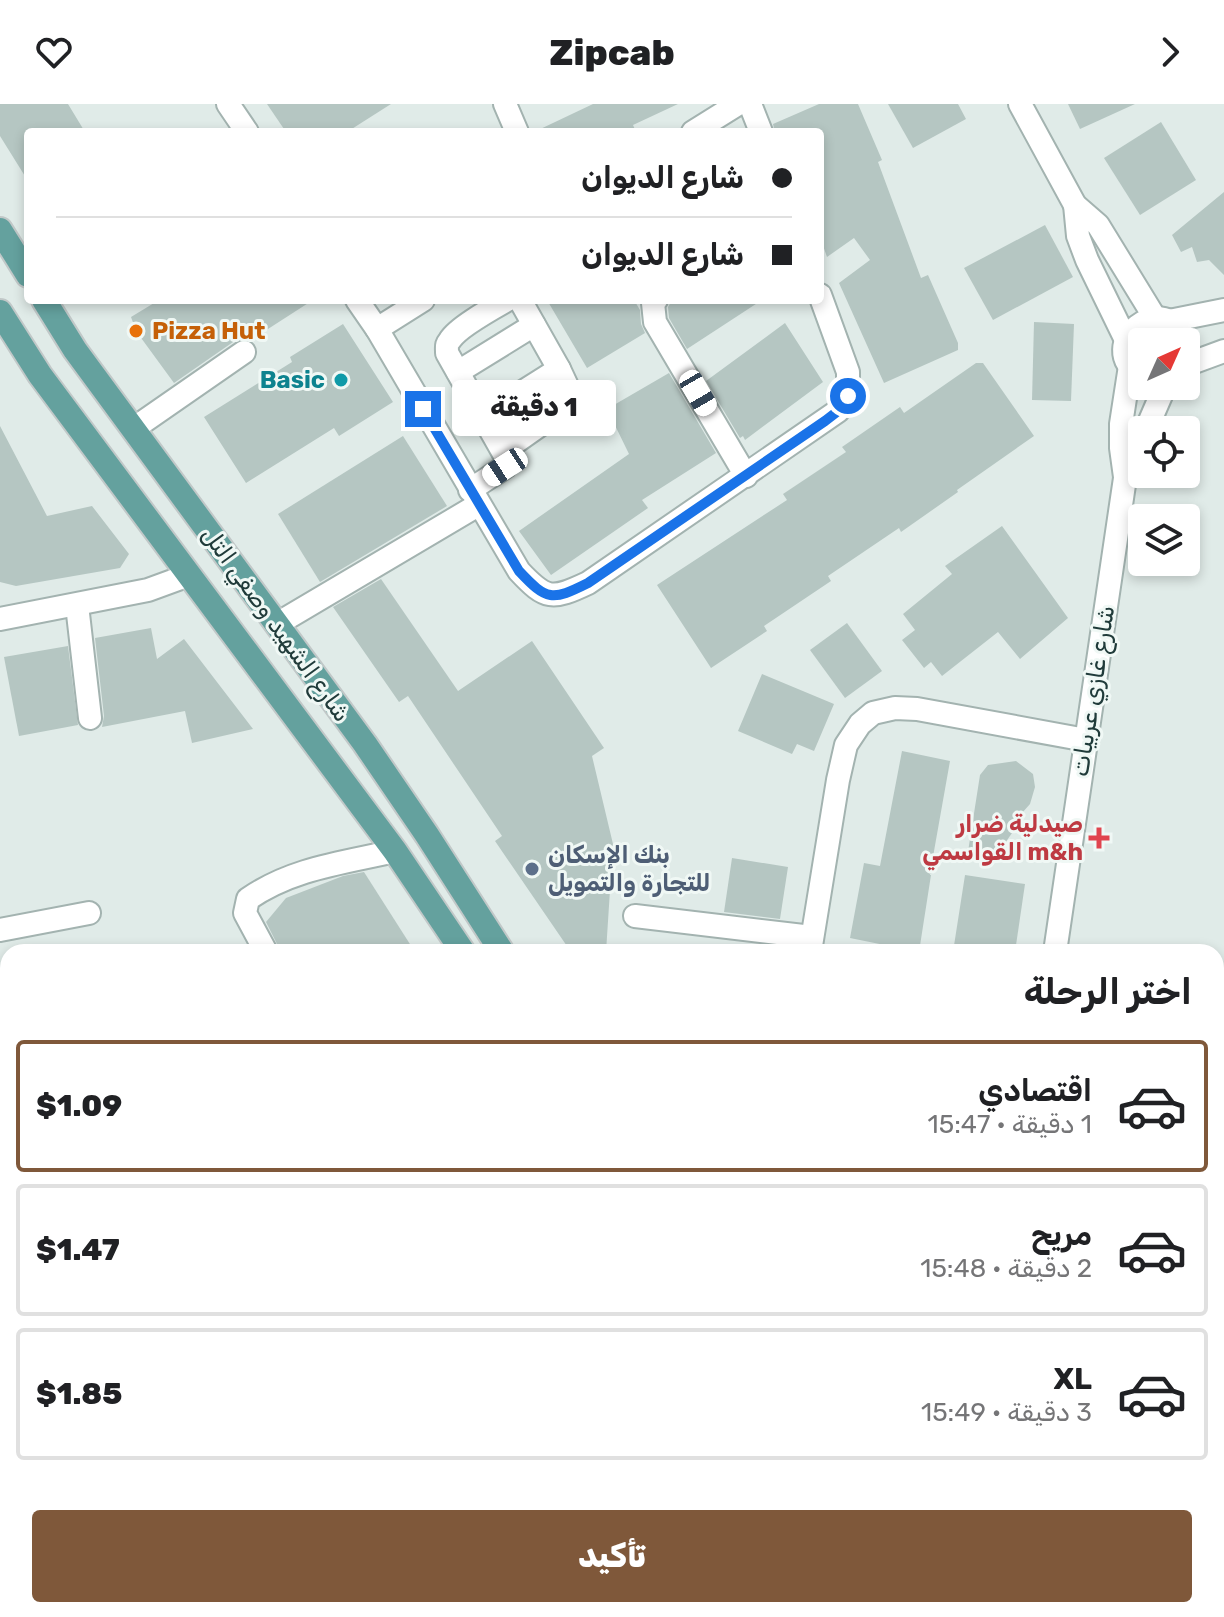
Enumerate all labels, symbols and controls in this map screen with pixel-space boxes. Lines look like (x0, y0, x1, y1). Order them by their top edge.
icon: heart (32, 30, 76, 74)
icon: forward (1148, 30, 1192, 74)
text: Zipcab (549, 31, 675, 74)
text: شارع الديوان (581, 160, 744, 196)
text: شارع الديوان (581, 237, 744, 273)
place label: Pizza Hut (152, 317, 265, 345)
marker: Pizza Hut (127, 322, 145, 340)
north arrow (1128, 328, 1200, 400)
map controls (1128, 328, 1200, 576)
place label: Basic (260, 366, 325, 394)
car (676, 366, 720, 420)
marker: Basic (332, 371, 350, 389)
route start (830, 378, 866, 414)
callout: 1 دقيقة (451, 381, 615, 437)
route end (405, 391, 441, 427)
text: 1 دقيقة (490, 392, 578, 423)
button: locate (1128, 416, 1200, 488)
car (478, 444, 532, 490)
button: layers (1128, 504, 1200, 576)
street label: شارع الشهيد وصفي التل (193, 521, 356, 729)
street label: شارع غازي عربيات (1066, 603, 1123, 779)
place label: صيدلية ضرار القواسمي m&h (922, 810, 1083, 871)
marker: صيدلية ضرار القواسمي m&h (1090, 829, 1108, 847)
place label: بنك الإسكان للتجارة والتمويل (548, 841, 711, 897)
marker: بنك الإسكان للتجارة والتمويل (523, 860, 541, 878)
text: اختر الرحلة (1024, 970, 1192, 1013)
icon: car (1116, 1070, 1188, 1142)
text: اقتصادي (978, 1073, 1092, 1109)
text: $1.09 (36, 1088, 122, 1124)
text: 1 دقيقة · 15:47 (928, 1109, 1092, 1140)
icon: car (1116, 1214, 1188, 1286)
text: مريح (1031, 1217, 1092, 1253)
text: $1.47 (36, 1232, 120, 1268)
text: 2 دقيقة · 15:48 (920, 1253, 1092, 1284)
icon: car (1116, 1358, 1188, 1430)
text: XL (1053, 1361, 1092, 1397)
text: $1.85 (36, 1376, 122, 1412)
text: 3 دقيقة · 15:49 (921, 1397, 1092, 1428)
button: تأكيد (32, 1510, 1192, 1602)

